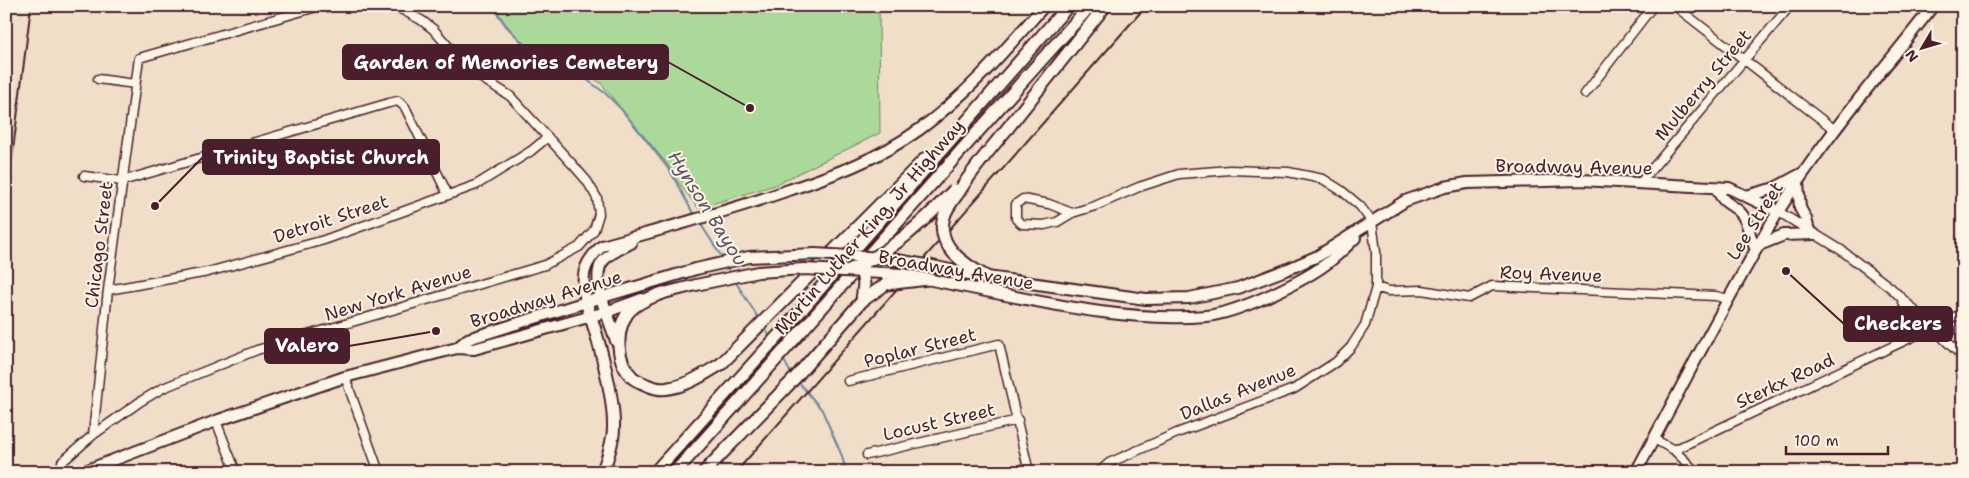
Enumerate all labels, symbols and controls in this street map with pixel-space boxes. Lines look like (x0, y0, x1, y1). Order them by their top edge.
north arrow (1896, 22, 1946, 72)
street label: Mulberry Street (1649, 24, 1757, 146)
callout: Garden of Memories Cemetery (343, 45, 668, 79)
text: N (1901, 46, 1922, 66)
text: Garden of Memories Cemetery (354, 50, 658, 75)
street label: Martin Luther King, Jr Highway (769, 114, 969, 340)
callout: Trinity Baptist Church (203, 140, 439, 174)
text: Trinity Baptist Church (213, 145, 429, 170)
water label: Hynson Bayou (662, 146, 753, 271)
street label: Broadway Avenue (1495, 154, 1653, 180)
street label: Lee Street (1721, 177, 1789, 265)
street label: Chicago Street (79, 180, 119, 310)
street label: Detroit Street (271, 189, 392, 249)
street label: Broadway Avenue (876, 245, 1036, 295)
street label: New York Avenue (321, 259, 475, 327)
street label: Roy Avenue (1499, 260, 1603, 288)
street label: Broadway Avenue (467, 265, 625, 333)
callout: Checkers (1844, 307, 1952, 341)
text: Checkers (1854, 311, 1942, 336)
street label: Poplar Street (861, 322, 979, 374)
callout: Valero (265, 329, 349, 363)
text: Valero (275, 333, 339, 358)
street label: Sterkx Road (1732, 348, 1838, 414)
street label: Dallas Avenue (1176, 358, 1300, 426)
street label: Locust Street (881, 397, 998, 447)
scale bar (1786, 423, 1889, 455)
text: 100 m (1794, 431, 1839, 451)

